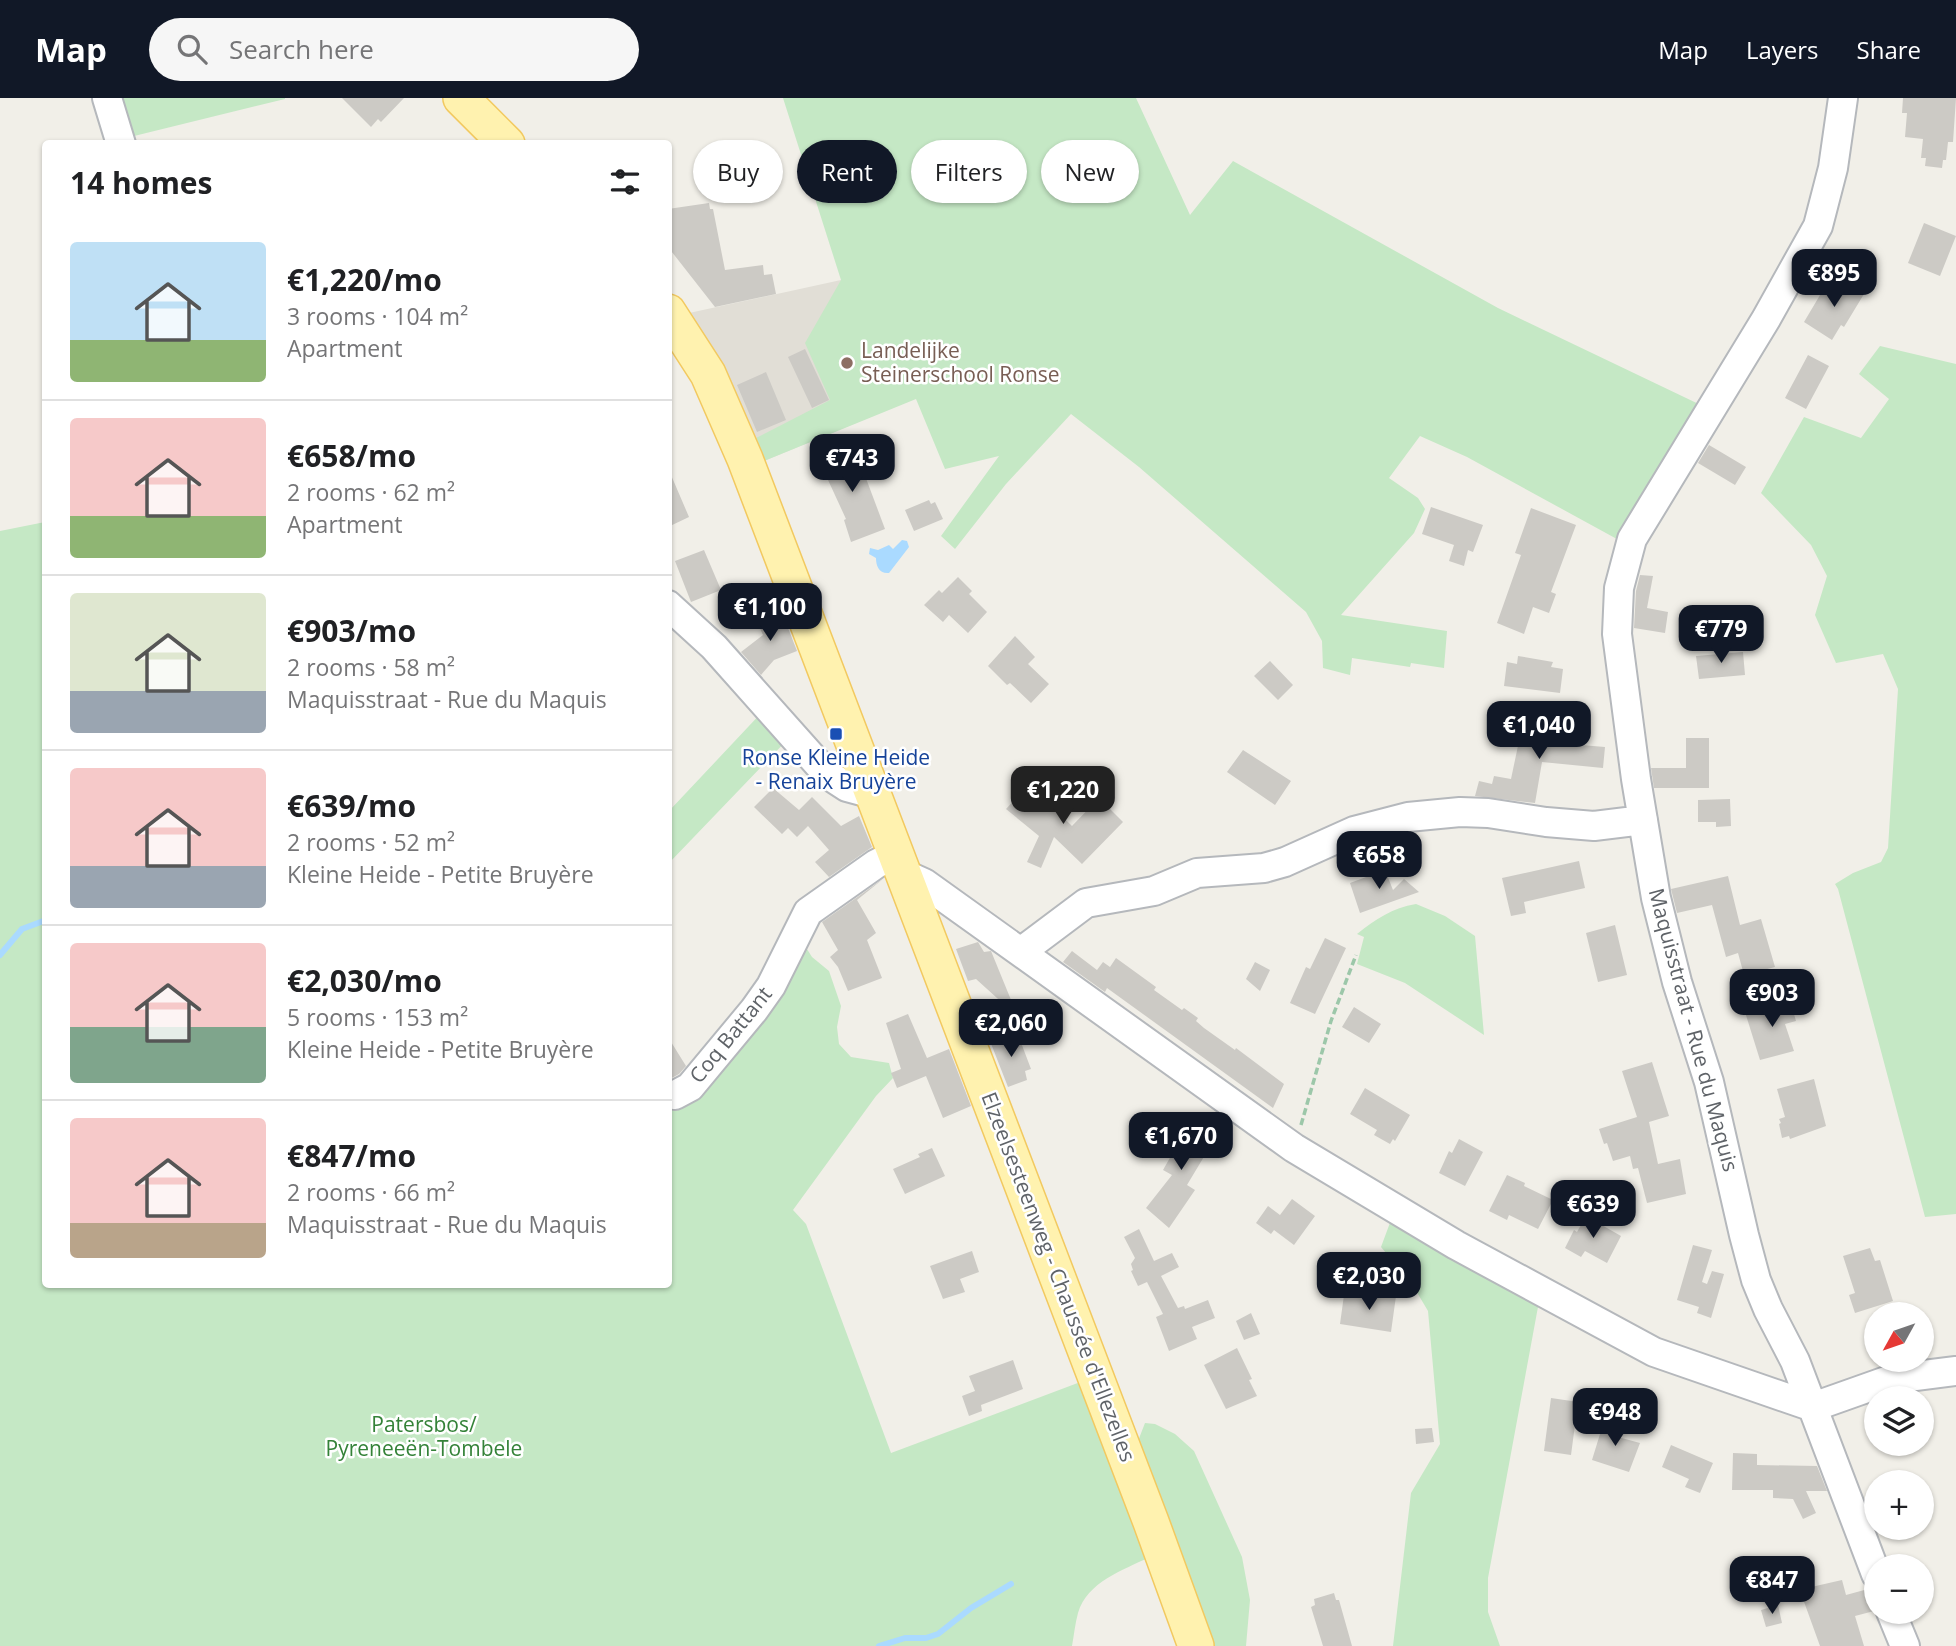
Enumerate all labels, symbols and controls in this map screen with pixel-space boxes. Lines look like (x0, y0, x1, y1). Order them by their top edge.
search box (149, 18, 639, 81)
text: Map (35, 27, 107, 72)
icon: search (173, 30, 211, 68)
text: Search here (229, 31, 374, 67)
text: Map (1658, 33, 1708, 66)
text: Layers (1746, 33, 1819, 66)
text: Share (1857, 33, 1921, 66)
chip: Buy (693, 140, 783, 203)
chip: Rent (797, 140, 897, 203)
chip: Filters (911, 140, 1027, 203)
chip: New (1041, 140, 1139, 203)
text: 14 homes (70, 162, 213, 203)
icon: filters (606, 163, 644, 201)
pin: €895 (1793, 250, 1875, 309)
text: €895 (1808, 256, 1860, 288)
text: €1,220/mo (287, 259, 442, 300)
icon: home (126, 270, 210, 354)
text: 3 rooms · 104 m² (287, 300, 468, 332)
text: Apartment (287, 332, 403, 364)
place label: Landelijke Steinerschool Ronse (861, 336, 1060, 388)
marker: Landelijke Steinerschool Ronse (839, 355, 855, 371)
pin: €743 (811, 434, 893, 494)
text: €658/mo (287, 435, 416, 476)
text: €743 (826, 441, 878, 473)
icon: home (126, 446, 210, 530)
text: 2 rooms · 62 m² (287, 476, 455, 508)
text: Apartment (287, 508, 403, 540)
pin: €1,100 (713, 584, 827, 643)
text: €1,100 (734, 590, 806, 622)
pin: €779 (1680, 606, 1762, 665)
text: €903/mo (287, 610, 416, 651)
text: €779 (1695, 612, 1747, 644)
icon: home (126, 621, 210, 705)
text: 2 rooms · 58 m² (287, 651, 455, 683)
text: Maquisstraat - Rue du Maquis (287, 683, 607, 715)
pin: €1,040 (1482, 702, 1596, 761)
text: €1,040 (1503, 708, 1575, 740)
marker: Ronse Kleine Heide - Renaix Bruyère (828, 726, 844, 742)
place label: Ronse Kleine Heide - Renaix Bruyère (742, 743, 930, 795)
pin: €1,220 (1006, 766, 1120, 826)
text: €1,220 (1027, 773, 1099, 805)
text: €639/mo (287, 785, 416, 826)
icon: home (126, 796, 210, 880)
text: 2 rooms · 52 m² (287, 826, 455, 858)
pin: €658 (1338, 832, 1420, 891)
text: €658 (1353, 838, 1405, 870)
text: Kleine Heide - Petite Bruyère (287, 858, 594, 890)
street label: Maquisstraat - Rue du Maquis (1643, 885, 1745, 1174)
text: €2,030/mo (287, 960, 442, 1001)
pin: €903 (1731, 970, 1813, 1029)
icon: home (126, 971, 210, 1055)
text: €903 (1746, 976, 1798, 1008)
street label: Coq Battant (683, 980, 778, 1088)
pin: €2,060 (954, 1000, 1068, 1059)
text: 5 rooms · 153 m² (287, 1001, 468, 1033)
text: €2,060 (975, 1006, 1047, 1038)
text: Kleine Heide - Petite Bruyère (287, 1033, 594, 1065)
street label: Elzeelsesteenweg - Chaussée d'Ellezelles (975, 1088, 1143, 1466)
pin: €1,670 (1124, 1112, 1238, 1172)
text: €1,670 (1145, 1119, 1217, 1151)
text: €847/mo (287, 1135, 416, 1176)
icon: home (126, 1146, 210, 1230)
text: 2 rooms · 66 m² (287, 1176, 455, 1208)
pin: €639 (1552, 1180, 1634, 1240)
text: €639 (1567, 1187, 1619, 1219)
text: Maquisstraat - Rue du Maquis (287, 1208, 607, 1240)
pin: €2,030 (1312, 1252, 1426, 1312)
text: €2,030 (1333, 1259, 1405, 1291)
north arrow (1864, 1302, 1934, 1372)
map controls (1864, 1302, 1934, 1624)
button: layers (1864, 1386, 1934, 1456)
pin: €948 (1574, 1388, 1656, 1448)
text: €948 (1589, 1395, 1641, 1427)
park label: Patersbos/ Pyreneeën-Tombele (326, 1410, 522, 1462)
button: + (1864, 1470, 1934, 1540)
button: − (1864, 1554, 1934, 1624)
pin: €847 (1731, 1556, 1813, 1616)
text: €847 (1746, 1563, 1798, 1595)

